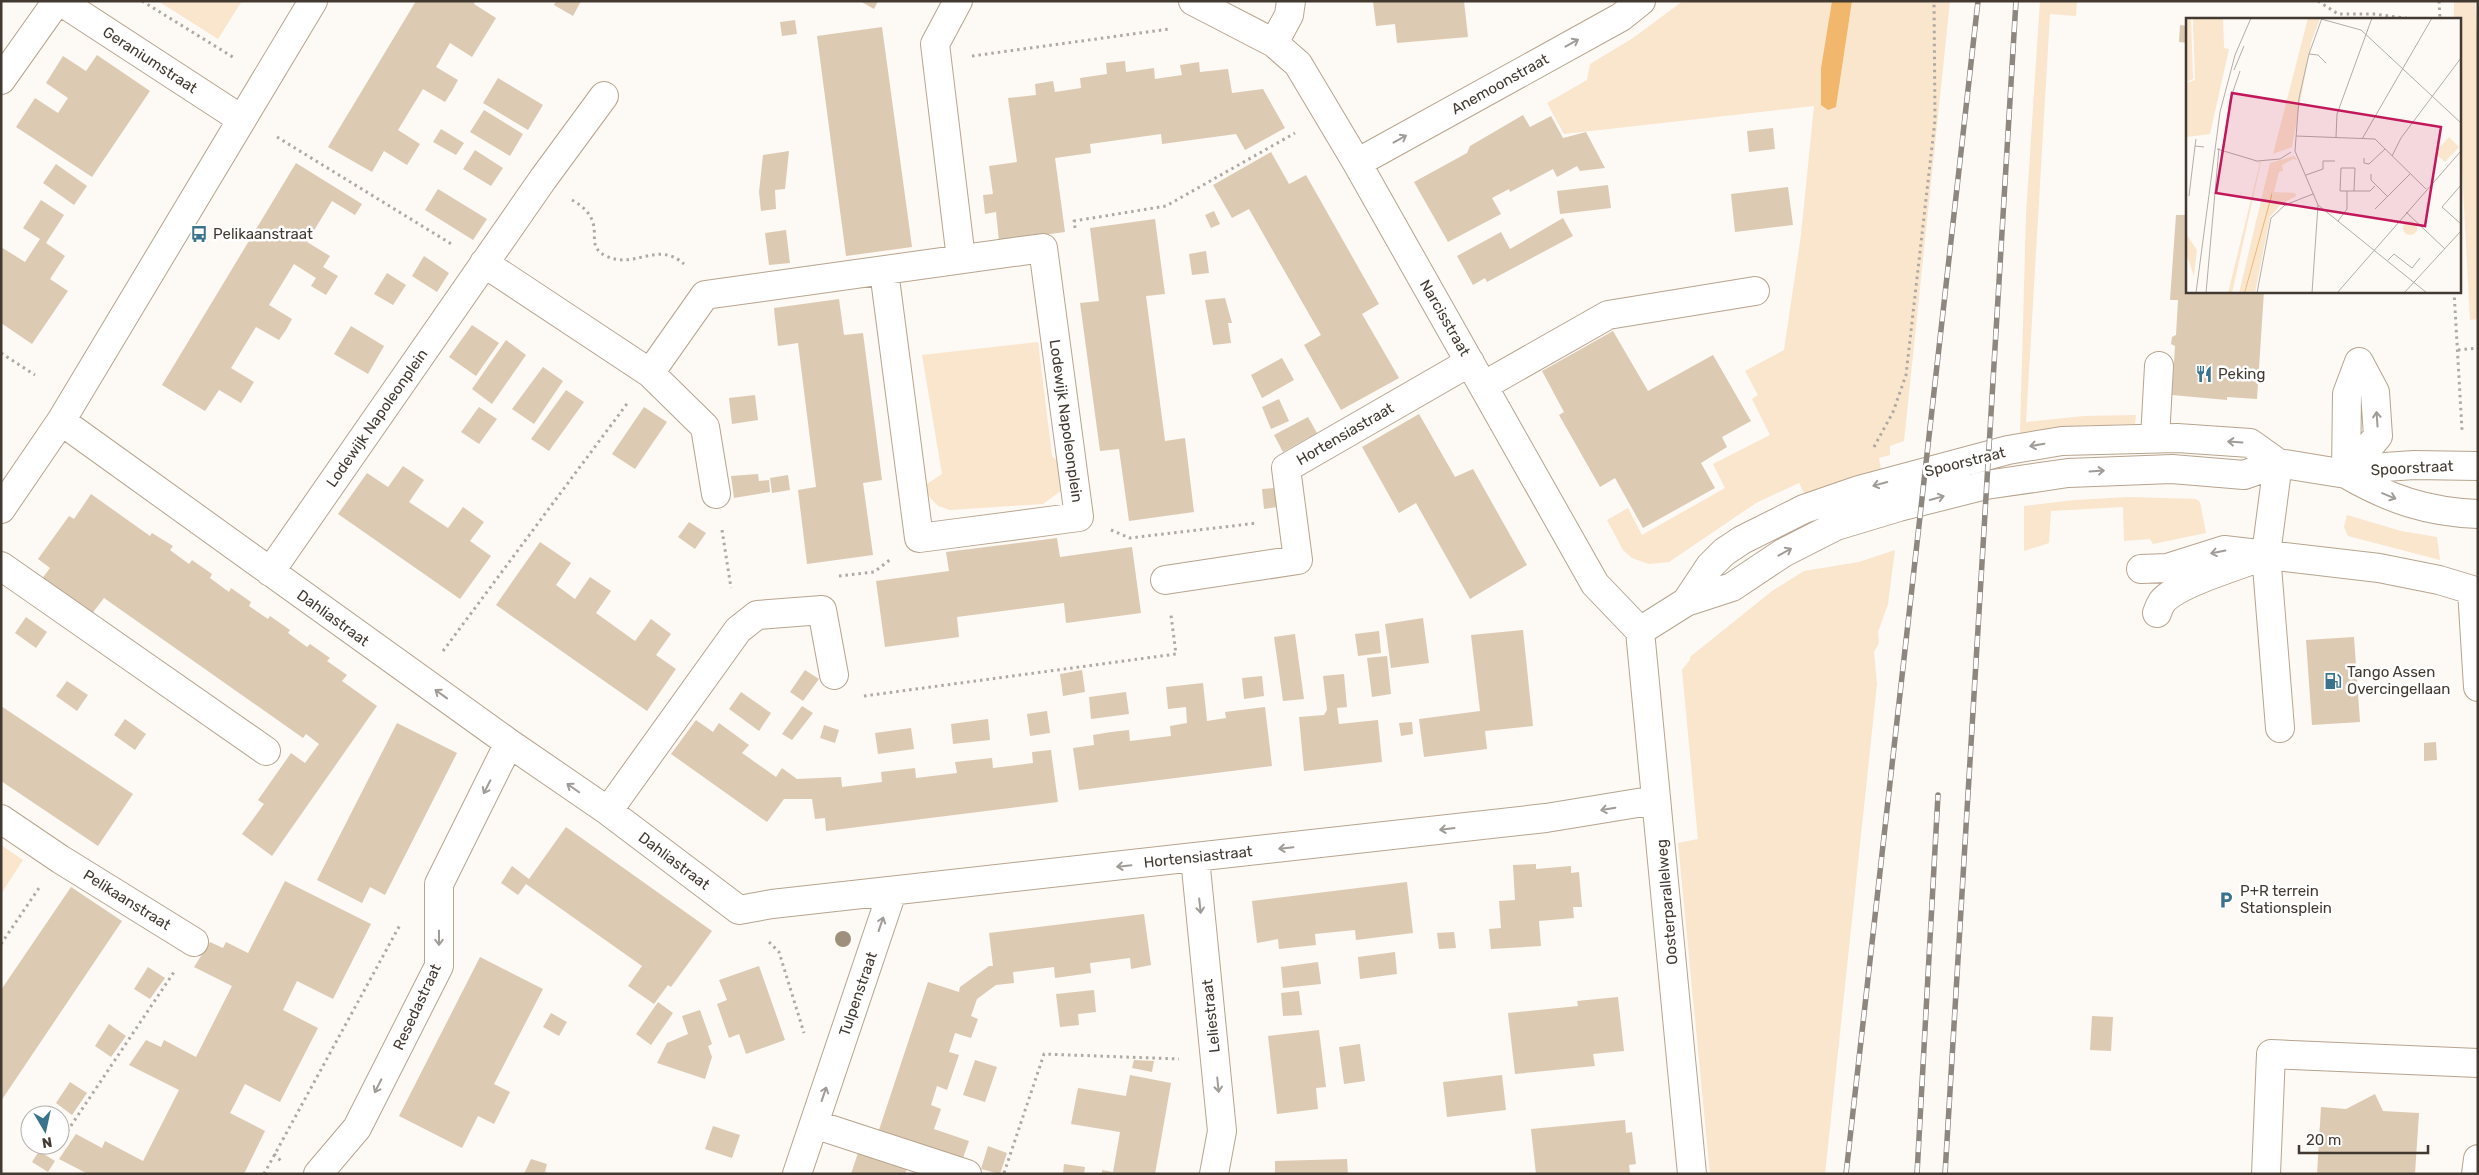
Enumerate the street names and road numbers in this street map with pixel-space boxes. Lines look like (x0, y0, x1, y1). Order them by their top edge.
street label: Geraniumstraat (99, 23, 201, 97)
street label: Anemoonstraat (1448, 50, 1552, 118)
street label: Narcisstraat (1416, 277, 1474, 360)
street label: Lodewijk Napoleonplein (1046, 338, 1086, 504)
street label: Lodewijk Napoleonplein (322, 345, 432, 491)
street label: Hortensiastraat (1293, 399, 1397, 469)
street label: Spoorstraat (1923, 443, 2007, 481)
street label: Spoorstraat (2370, 457, 2454, 479)
street label: Dahliastraat (293, 586, 373, 650)
street label: Dahliastraat (635, 828, 713, 894)
street label: Oosterparallelweg (1653, 838, 1681, 966)
street label: Hortensiastraat (1143, 842, 1253, 872)
street label: Pelikaanstraat (80, 866, 174, 934)
street label: Tulpenstraat (835, 949, 881, 1039)
street label: Resedastraat (389, 961, 445, 1053)
street label: Leliestraat (1198, 978, 1224, 1054)

